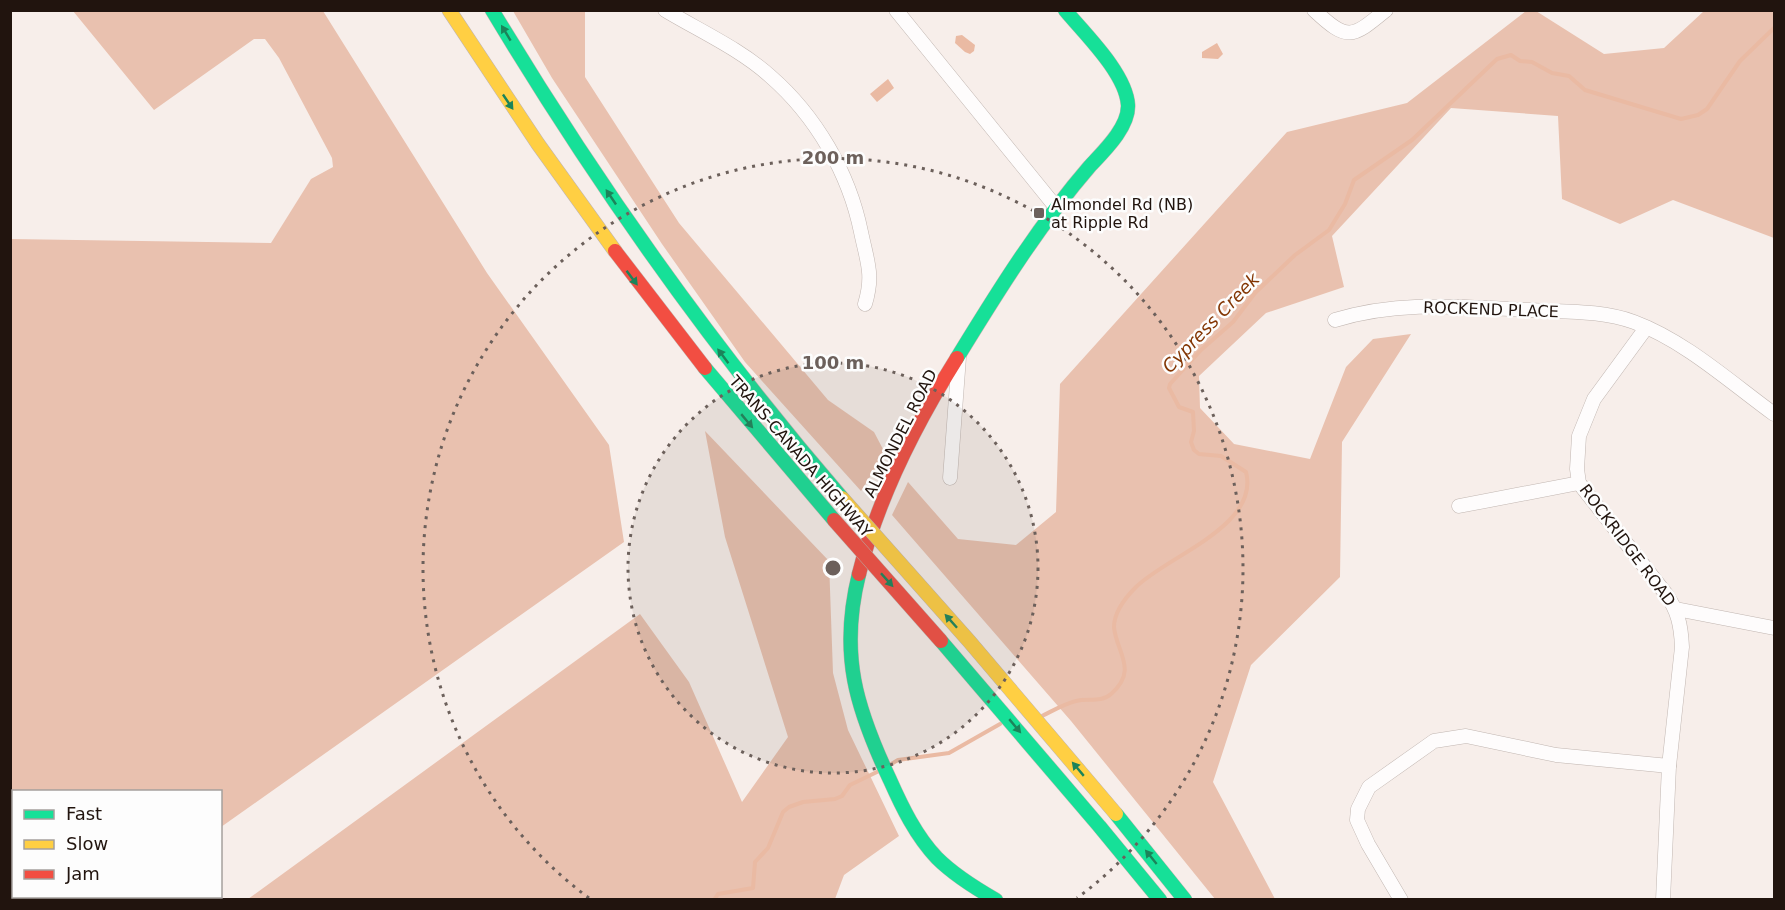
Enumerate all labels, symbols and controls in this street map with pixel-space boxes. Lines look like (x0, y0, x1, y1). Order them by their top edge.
one-way arrow (500, 25, 511, 41)
one-way arrow (502, 93, 514, 109)
text: 200 m (802, 147, 864, 168)
one-way arrow (605, 190, 617, 206)
place label: Almondel Rd (NB) at Ripple Rd (1051, 195, 1193, 232)
marker: Almondel Rd (NB) at Ripple Rd (1032, 206, 1046, 220)
water label: Cypress Creek (1158, 267, 1264, 377)
one-way arrow (626, 271, 638, 286)
street label: ROCKEND PLACE (1423, 298, 1559, 321)
one-way arrow (718, 349, 730, 364)
text: 100 m (802, 352, 864, 373)
street label: ALMONDEL ROAD (860, 366, 941, 501)
street label: TRANS-CANADA HIGHWAY (725, 371, 876, 541)
one-way arrow (740, 413, 753, 429)
street label: ROCKRIDGE ROAD (1576, 481, 1680, 610)
centre of rings (823, 558, 843, 578)
one-way arrow (880, 572, 894, 587)
one-way arrow (945, 614, 958, 629)
one-way arrow (1008, 718, 1021, 733)
one-way arrow (1072, 762, 1085, 777)
legend (12, 790, 222, 898)
text: Fast (66, 803, 102, 824)
text: Slow (66, 833, 108, 854)
one-way arrow (1144, 849, 1157, 865)
text: Jam (65, 863, 100, 884)

